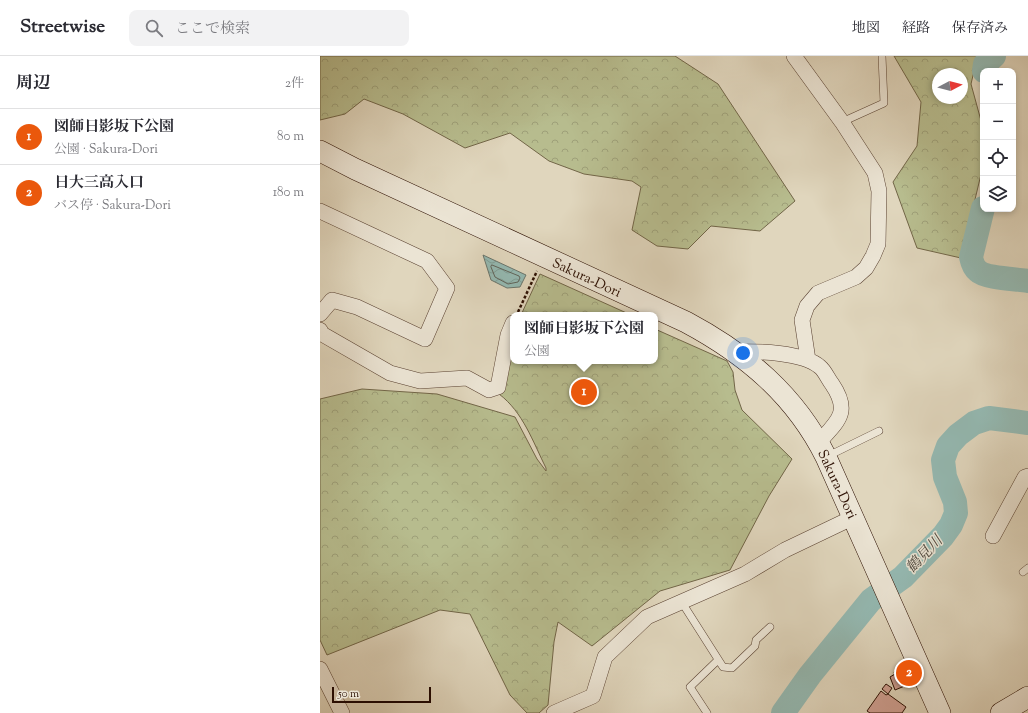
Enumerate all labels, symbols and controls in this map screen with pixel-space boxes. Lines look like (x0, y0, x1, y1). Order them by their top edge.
search box (129, 10, 409, 46)
text: Streetwise (20, 14, 105, 41)
icon: search (143, 17, 165, 39)
text: ここで検索 (175, 19, 250, 40)
text: 地図 (852, 19, 880, 39)
text: 経路 (902, 19, 930, 39)
text: 保存済み (952, 19, 1008, 39)
north arrow (932, 68, 968, 104)
map controls (980, 68, 1016, 212)
button: + (980, 68, 1016, 104)
text: 周辺 (16, 72, 50, 96)
text: 2件 (285, 75, 304, 93)
button: − (980, 104, 1016, 140)
text: 図師日影坂下公園 (54, 117, 174, 138)
text: 1 (27, 128, 31, 146)
text: 80 m (277, 128, 304, 146)
button: locate (980, 140, 1016, 176)
text: 公園 · Sakura-Dori (54, 141, 158, 159)
text: 日大三高入口 (54, 173, 144, 194)
button: layers (980, 176, 1016, 212)
text: 2 (26, 184, 32, 202)
text: 180 m (273, 184, 304, 202)
text: バス停 · Sakura-Dori (54, 197, 171, 215)
street label: Sakura-Dori (548, 254, 624, 304)
popup (510, 312, 658, 364)
text: 図師日影坂下公園 (524, 319, 644, 340)
text: 公園 (524, 343, 550, 361)
your location (733, 343, 753, 363)
pin: 1 (571, 377, 597, 407)
street label: Sakura-Dori (811, 447, 861, 523)
water label: 鶴見川 (902, 530, 949, 579)
pin: 2 (896, 658, 922, 688)
scale bar (332, 685, 431, 704)
text: 50 m (338, 686, 359, 702)

